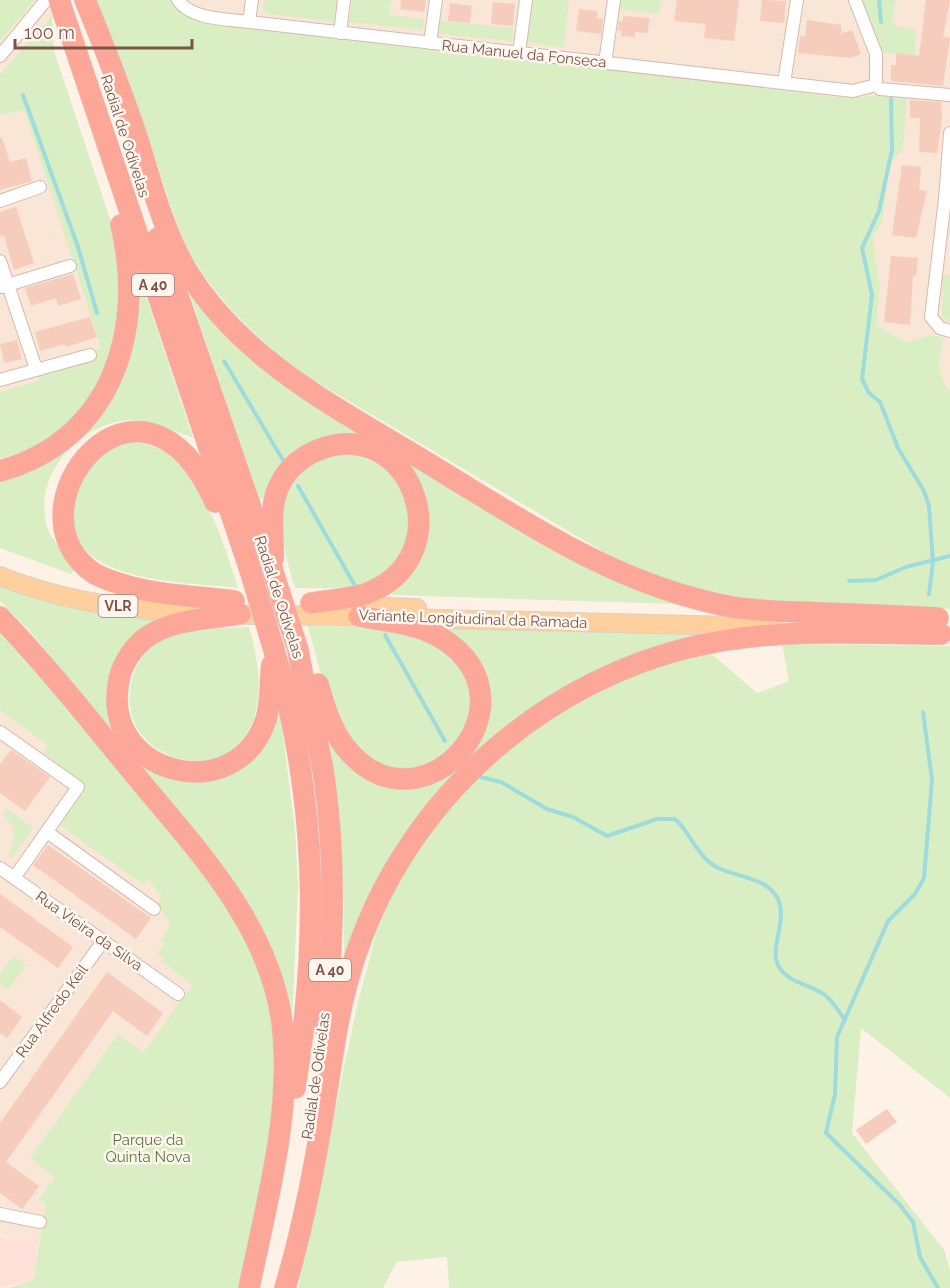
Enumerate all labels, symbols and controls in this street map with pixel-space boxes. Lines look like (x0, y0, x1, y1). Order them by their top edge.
scale bar (15, 12, 192, 50)
text: 100 m (24, 22, 75, 43)
street label: Rua Manuel da Fonseca (441, 36, 607, 72)
street label: Radial de Odivelas (97, 72, 153, 200)
road number: A 40 (132, 274, 174, 296)
street label: Radial de Odivelas (251, 533, 307, 661)
road number: VLR (98, 595, 138, 617)
street label: Variante Longitudinal da Ramada (358, 606, 588, 632)
street label: Rua Vieira da Silva (32, 887, 146, 975)
road number: A 40 (309, 959, 351, 981)
street label: Rua Alfredo Keil (12, 960, 92, 1061)
street label: Radial de Odivelas (298, 1011, 334, 1141)
park label: Parque da Quinta Nova (105, 1131, 191, 1166)

